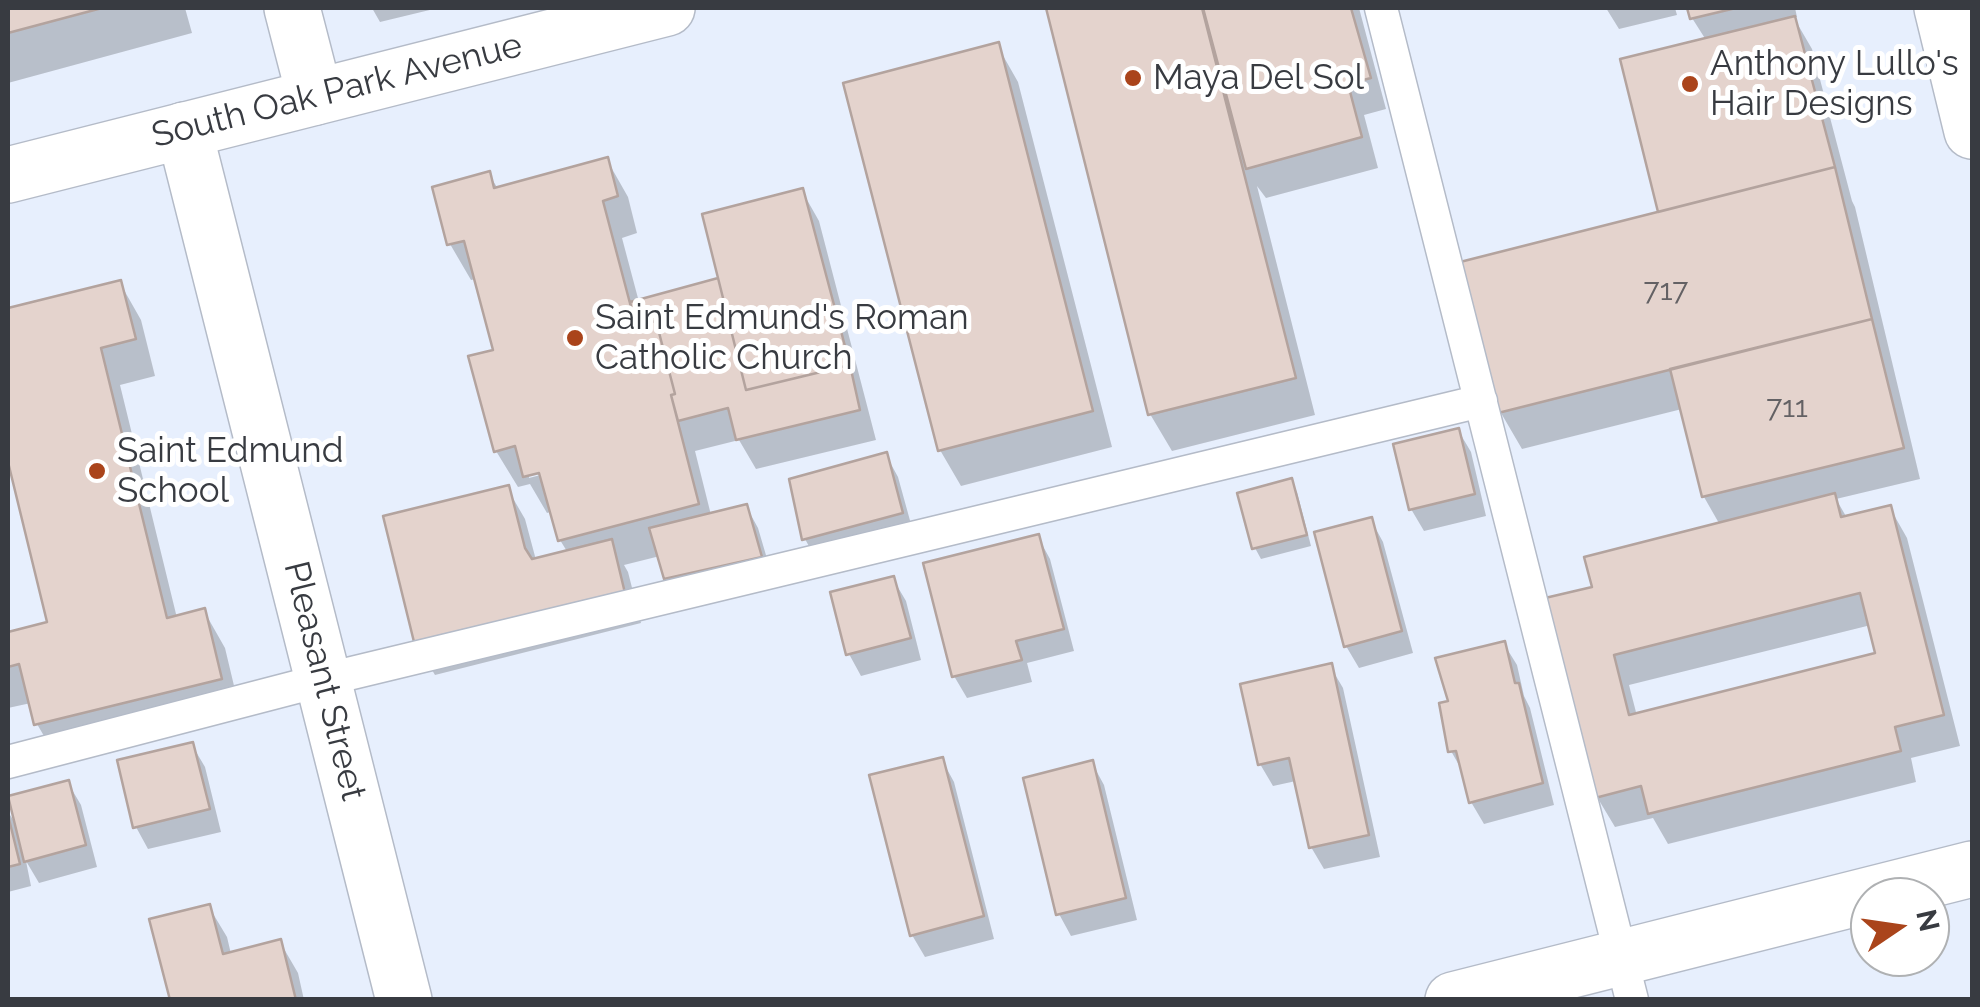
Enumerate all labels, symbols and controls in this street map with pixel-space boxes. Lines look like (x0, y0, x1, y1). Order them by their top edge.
street label: South Oak Park Avenue (148, 25, 526, 157)
place label: Anthony Lullo's Hair Designs (1710, 43, 1959, 125)
place label: Maya Del Sol (1153, 57, 1364, 99)
marker: Maya Del Sol (1122, 67, 1144, 89)
marker: Anthony Lullo's Hair Designs (1679, 73, 1701, 95)
house number: 717 (1644, 273, 1688, 309)
place label: Saint Edmund's Roman Catholic Church (595, 297, 969, 379)
marker: Saint Edmund's Roman Catholic Church (564, 327, 586, 349)
house number: 711 (1766, 390, 1808, 426)
place label: Saint Edmund School (117, 430, 344, 512)
marker: Saint Edmund School (86, 460, 108, 482)
street label: Pleasant Street (274, 557, 374, 805)
north arrow (1850, 877, 1950, 977)
text: N (1909, 906, 1946, 935)

